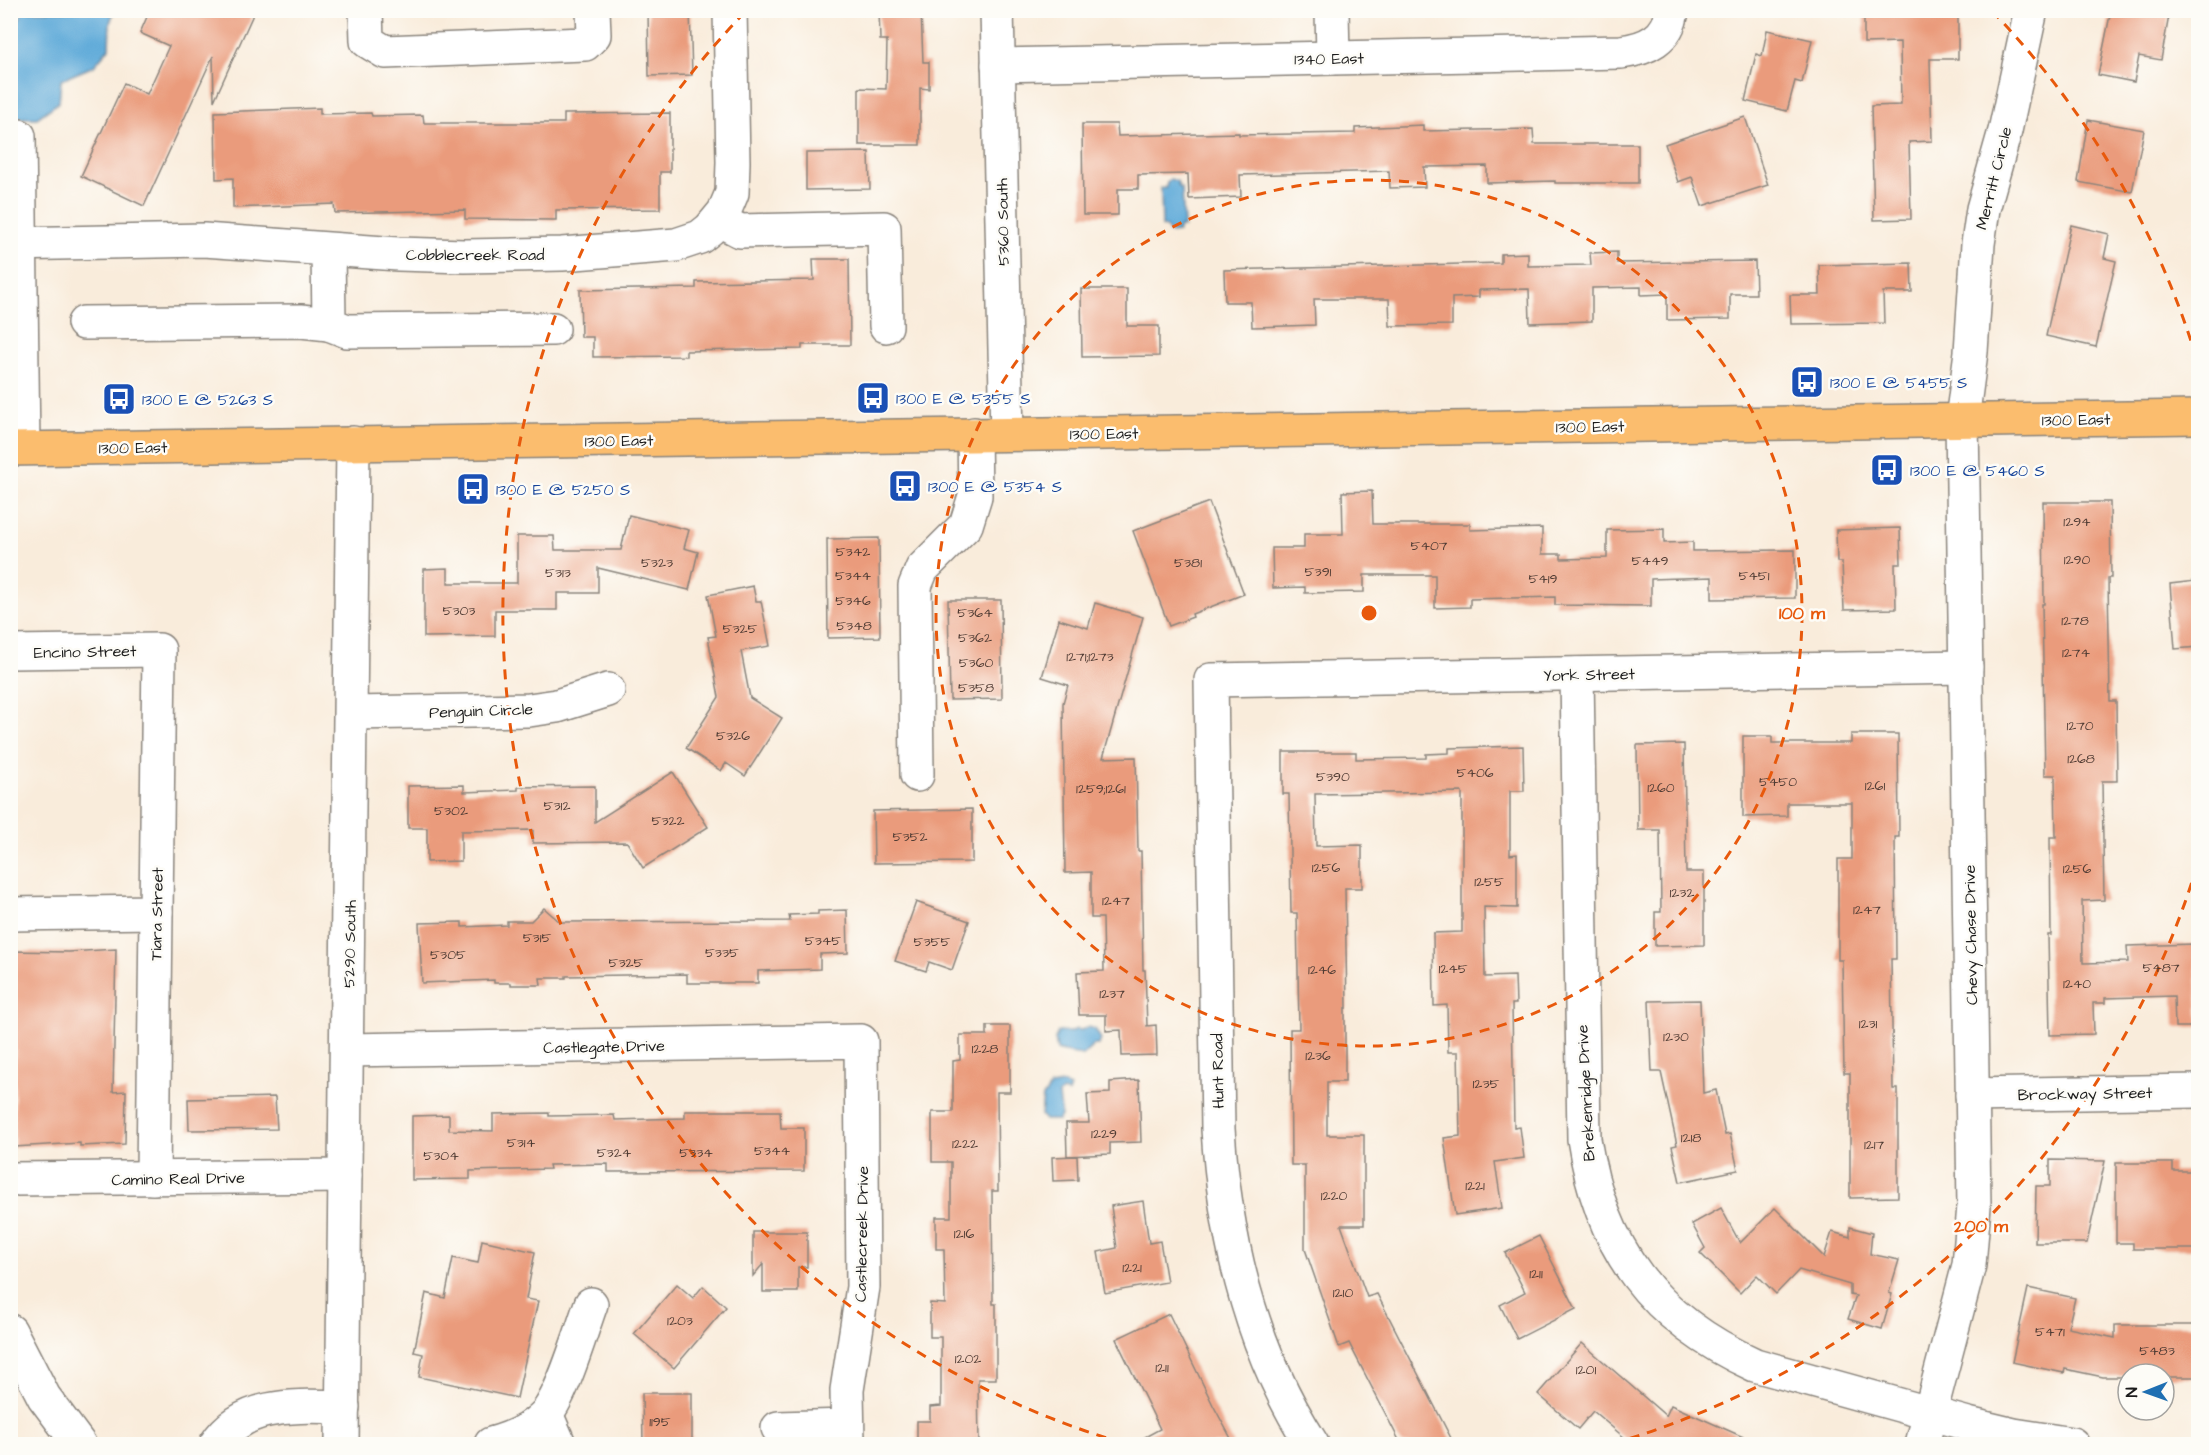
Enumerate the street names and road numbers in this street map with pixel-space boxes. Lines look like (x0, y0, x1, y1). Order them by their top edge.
street label: 1340 East (1294, 47, 1365, 71)
street label: Merritt Circle (1971, 124, 2017, 232)
street label: 5360 South (991, 178, 1015, 266)
street label: Cobblecreek Road (406, 244, 544, 266)
street label: 1300 East (2041, 408, 2111, 432)
street label: 1300 East (1555, 415, 1625, 439)
street label: 1300 East (1069, 422, 1139, 446)
street label: 1300 East (584, 429, 654, 453)
street label: 1300 East (98, 436, 168, 460)
street label: Encino Street (33, 640, 137, 664)
street label: York Street (1543, 663, 1636, 687)
street label: Penguin Circle (429, 698, 534, 725)
street label: Chevy Chase Drive (1959, 864, 1984, 1005)
street label: Tiara Street (145, 867, 169, 961)
street label: 5290 South (338, 900, 362, 988)
street label: Brekenridge Drive (1571, 1024, 1602, 1162)
street label: Hunt Road (1206, 1033, 1230, 1109)
street label: Castlegate Drive (543, 1035, 665, 1060)
street label: Brockway Street (2017, 1082, 2153, 1107)
street label: Castlecreek Drive (850, 1165, 874, 1302)
street label: Camino Real Drive (111, 1167, 245, 1191)

